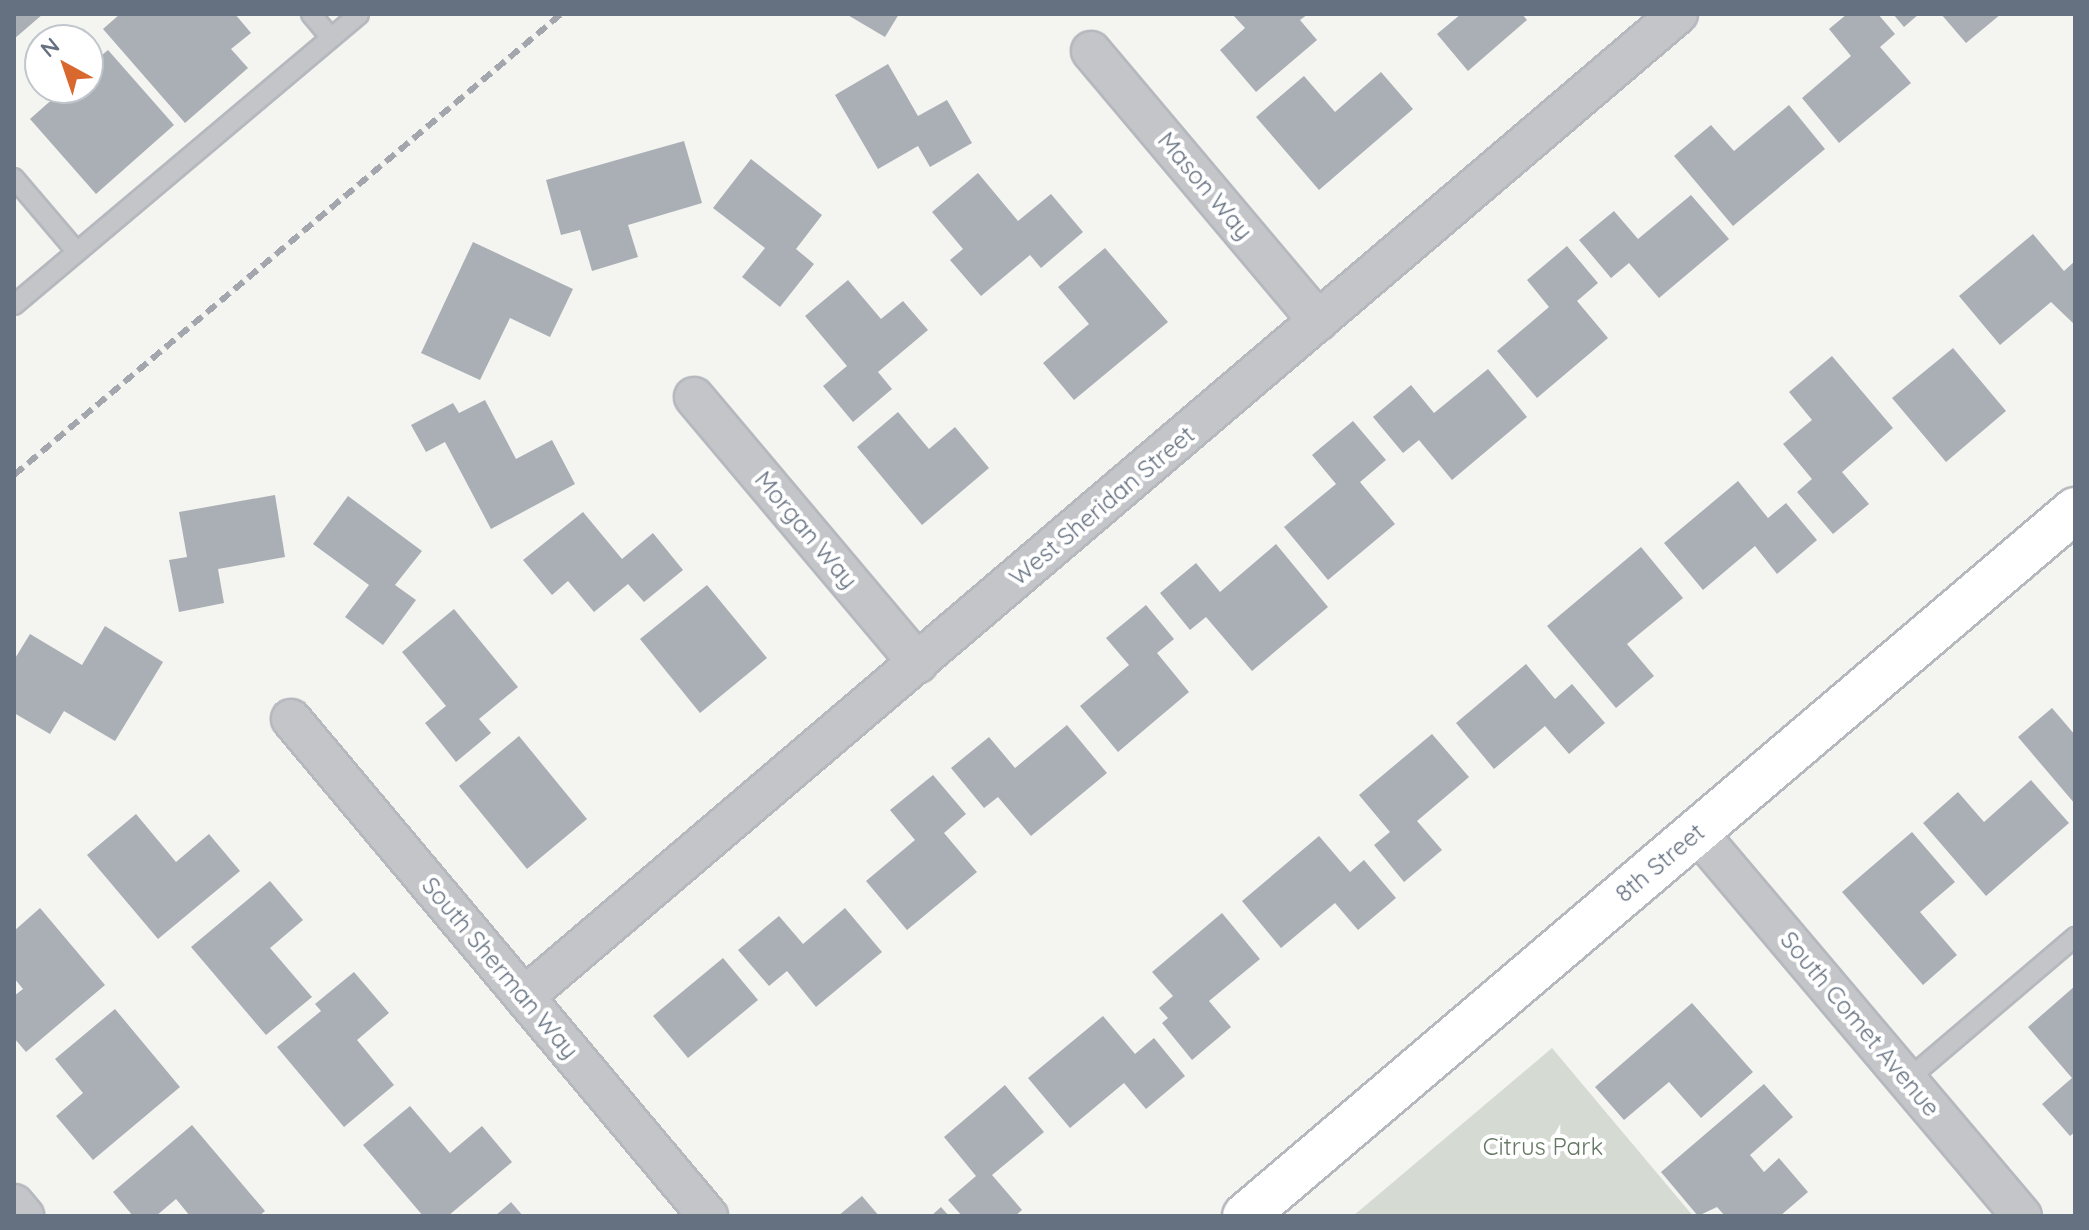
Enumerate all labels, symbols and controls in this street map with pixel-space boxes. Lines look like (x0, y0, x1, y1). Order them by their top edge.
north arrow (24, 24, 104, 104)
text: N (35, 31, 65, 63)
street label: Mason Way (1152, 126, 1258, 246)
street label: West Sheridan Street (1004, 420, 1200, 592)
street label: Morgan Way (749, 466, 863, 594)
street label: 8th Street (1610, 818, 1710, 908)
street label: South Sherman Way (416, 871, 584, 1065)
street label: South Comet Avenue (1774, 926, 1946, 1122)
park label: Citrus Park (1483, 1133, 1603, 1161)

